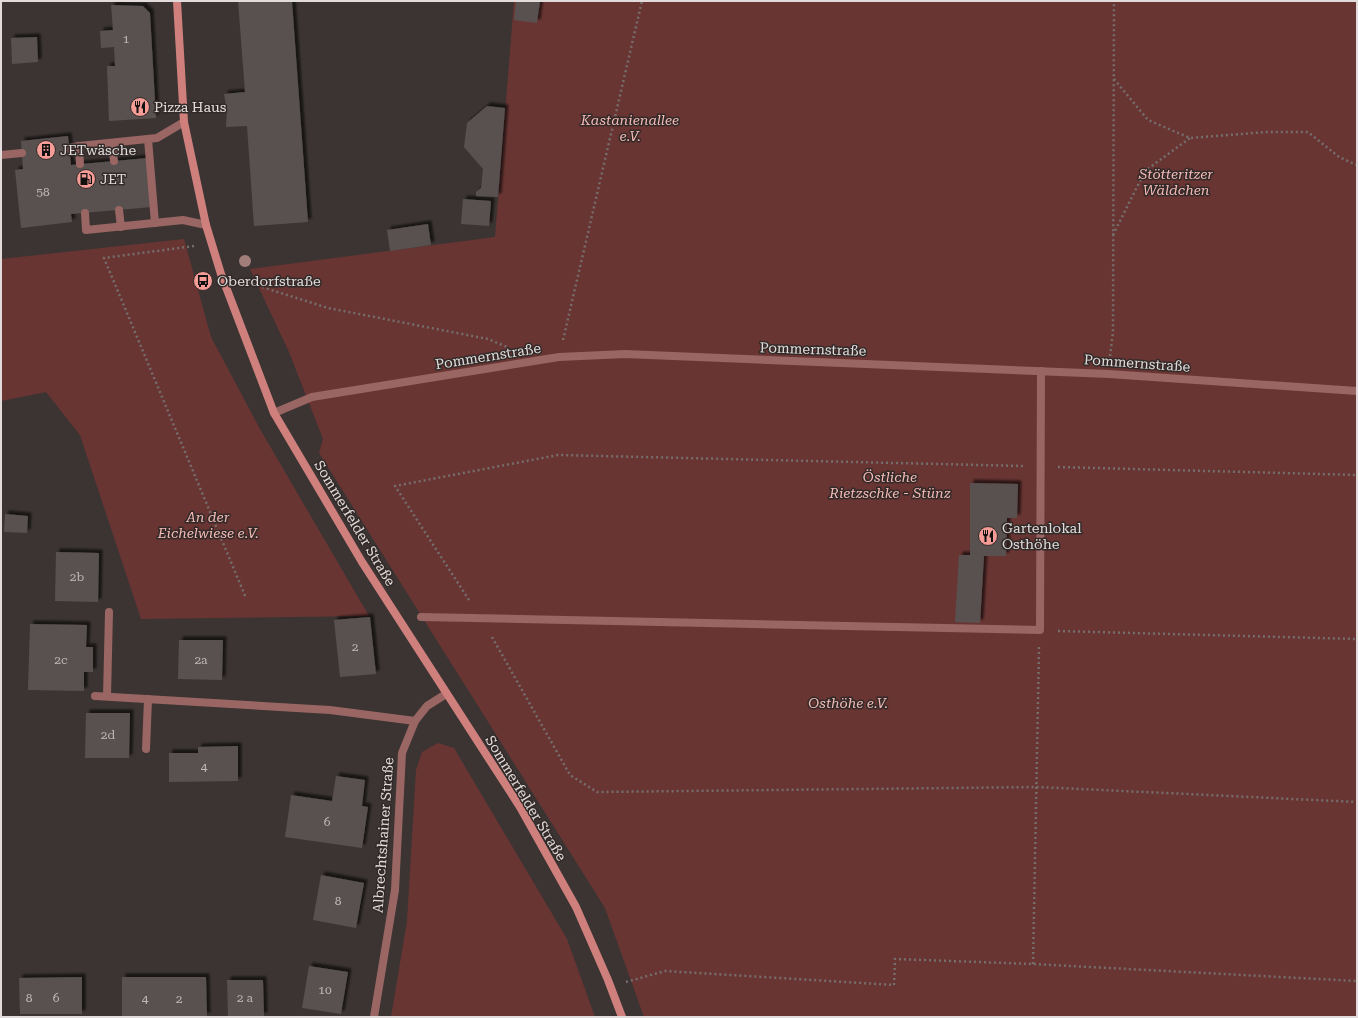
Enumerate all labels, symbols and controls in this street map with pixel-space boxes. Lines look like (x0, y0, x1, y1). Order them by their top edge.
house number: 1 (123, 32, 130, 46)
restaurant icon: Pizza Haus (129, 96, 151, 118)
place label: Pizza Haus (154, 99, 227, 115)
park label: Kastanienallee e.V. (580, 112, 679, 144)
building icon: JETwäsche (35, 139, 57, 161)
place label: JETwäsche (60, 142, 137, 158)
park label: Stötteritzer Wäldchen (1138, 166, 1213, 198)
fuel station icon: JET (75, 168, 97, 190)
place label: JET (100, 171, 126, 187)
house number: 58 (36, 185, 50, 199)
bus stop icon: Oberdorfstraße (192, 270, 214, 292)
place label: Oberdorfstraße (217, 273, 321, 289)
street label: Pommernstraße (759, 339, 867, 359)
street label: Pommernstraße (434, 340, 542, 372)
street label: Pommernstraße (1083, 351, 1191, 375)
street label: Sommerfelder Straße (311, 457, 399, 589)
park label: Östliche Rietzschke - Stünz (828, 469, 951, 501)
park label: An der Eichelwiese e.V. (157, 509, 258, 541)
place label: Gartenlokal Osthöhe (1002, 520, 1082, 552)
restaurant icon: Gartenlokal Osthöhe (977, 525, 999, 547)
house number: 2b (70, 570, 84, 584)
house number: 2 (352, 640, 359, 654)
house number: 2c (54, 653, 68, 667)
house number: 2a (194, 653, 208, 667)
park label: Osthöhe e.V. (808, 695, 888, 711)
house number: 2d (101, 728, 116, 742)
street label: Sommerfelder Straße (482, 732, 570, 864)
street label: Albrechtshainer Straße (370, 756, 396, 913)
house number: 4 (201, 760, 208, 774)
house number: 6 (324, 815, 331, 829)
house number: 8 (335, 894, 342, 908)
house number: 10 (318, 983, 332, 997)
house number: 8 (26, 991, 33, 1005)
house number: 6 (53, 991, 60, 1005)
house number: 2 a (237, 991, 254, 1005)
house number: 4 (142, 992, 149, 1006)
house number: 2 (176, 992, 183, 1006)

